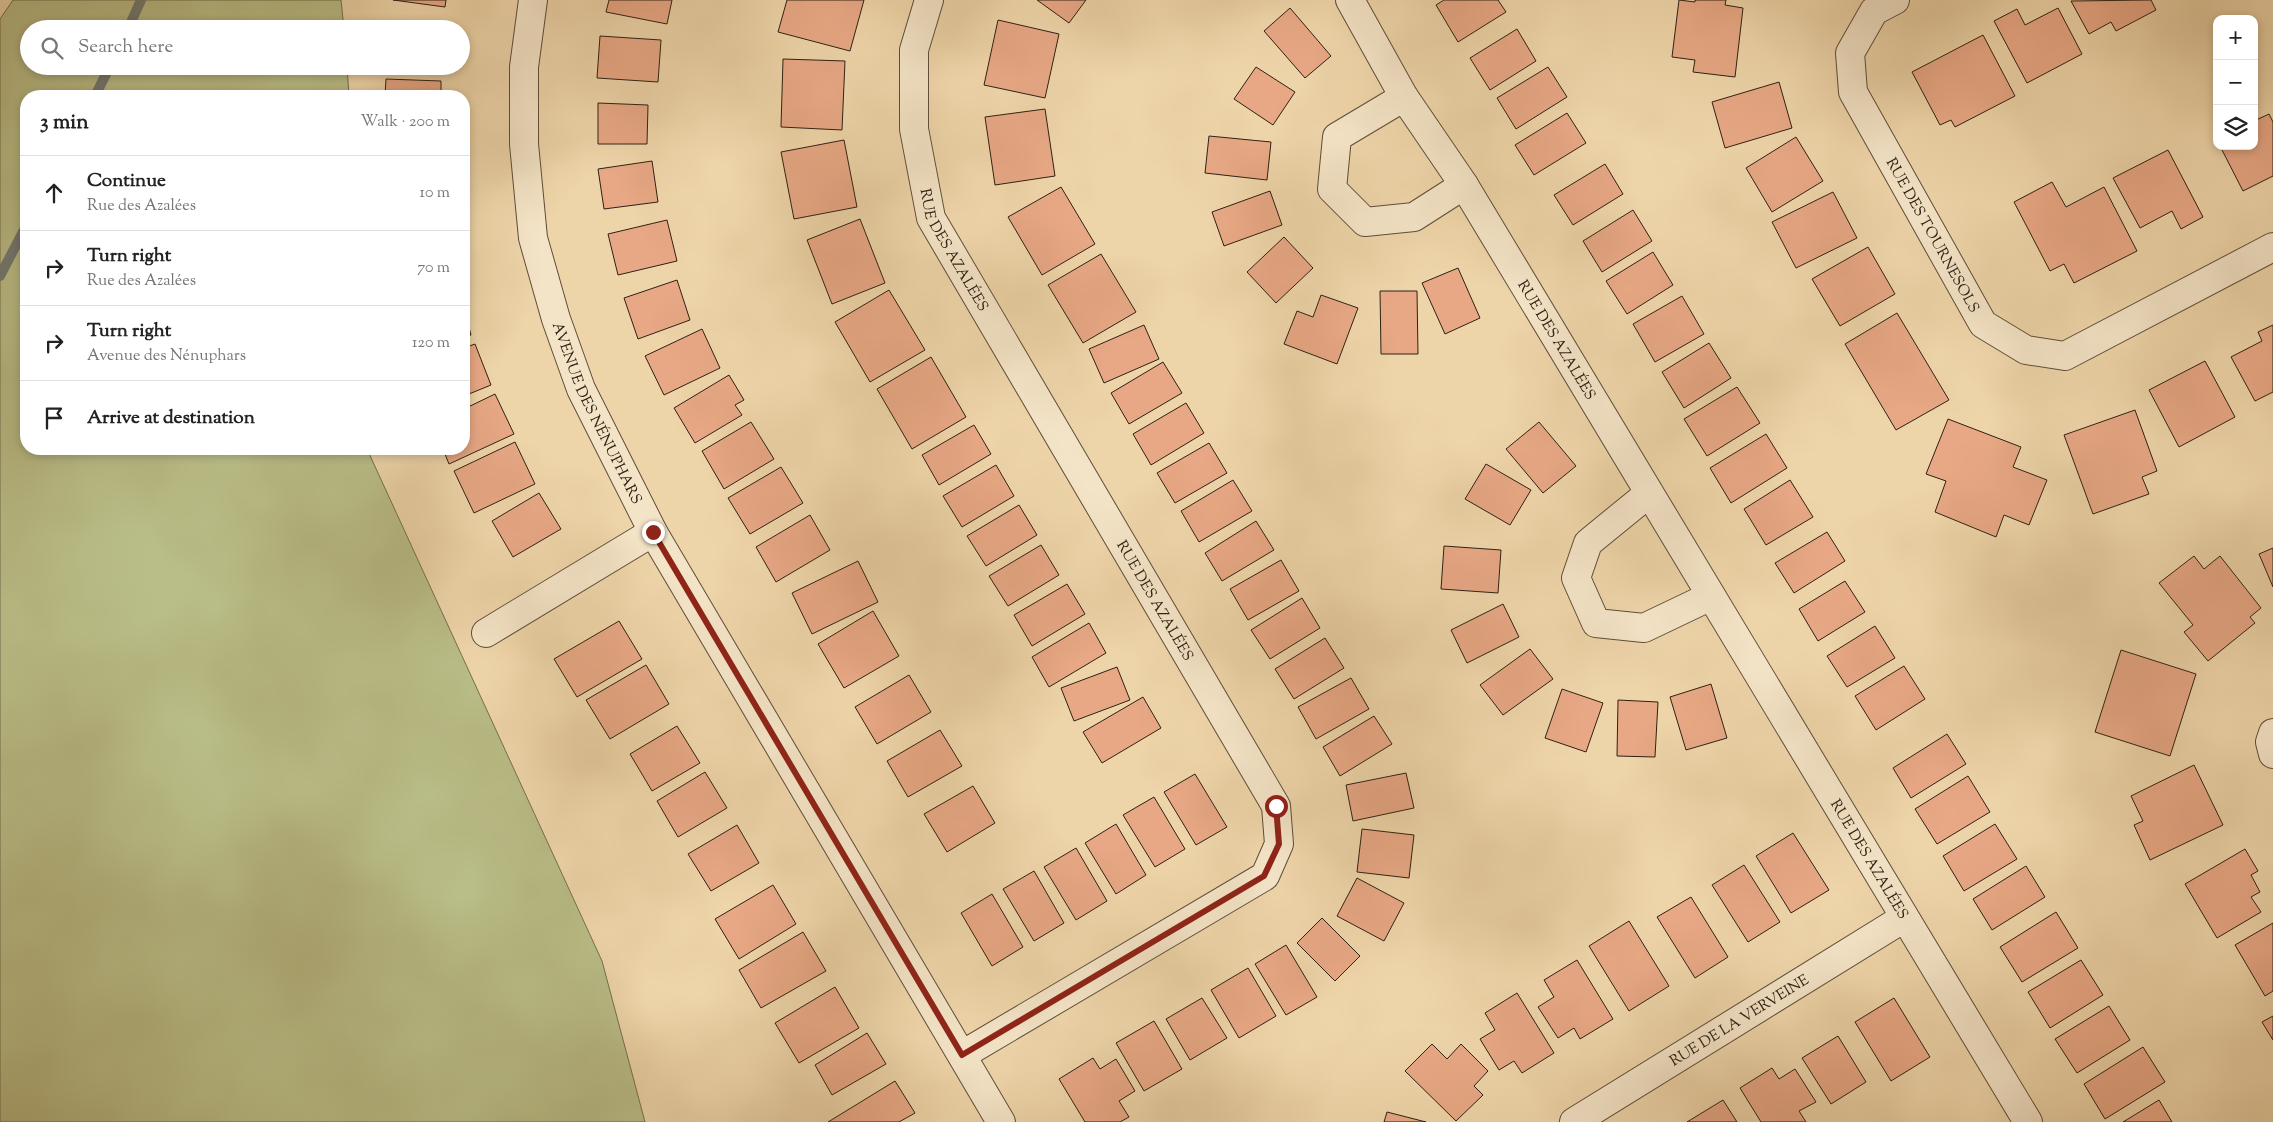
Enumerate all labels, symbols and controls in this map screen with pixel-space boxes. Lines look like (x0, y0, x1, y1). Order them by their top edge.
map controls (2213, 15, 2258, 150)
button: + (2213, 15, 2258, 60)
search box (20, 20, 470, 75)
icon: search (38, 34, 66, 62)
text: Search here (78, 34, 173, 61)
button: − (2213, 60, 2258, 105)
button: layers (2213, 105, 2258, 150)
text: 3 min (40, 108, 89, 138)
text: Walk · 200 m (361, 111, 450, 134)
street label: RUE DES TOURNESOLS (1880, 154, 1984, 317)
text: Continue (87, 168, 166, 195)
icon: ahead (40, 179, 68, 207)
text: 10 m (420, 182, 450, 205)
street label: RUE DES AZALÉES (914, 187, 993, 316)
text: Rue des Azalées (87, 195, 196, 218)
text: Turn right (87, 243, 171, 270)
icon: right (40, 254, 68, 282)
text: 70 m (417, 257, 450, 280)
text: Rue des Azalées (87, 270, 196, 293)
street label: RUE DES AZALÉES (1512, 277, 1600, 404)
text: Turn right (87, 318, 171, 345)
street label: AVENUE DES NÉNUPHARS (546, 319, 646, 508)
icon: right (40, 329, 68, 357)
text: 120 m (412, 332, 450, 355)
text: Avenue des Nénuphars (87, 345, 246, 368)
icon: arrive (40, 404, 68, 432)
text: Arrive at destination (87, 405, 255, 432)
route end (642, 521, 665, 544)
street label: RUE DES AZALÉES (1110, 537, 1198, 665)
route start (1265, 795, 1288, 818)
street label: RUE DES AZALÉES (1824, 796, 1913, 924)
street label: RUE DE LA VERVEINE (1666, 970, 1813, 1072)

